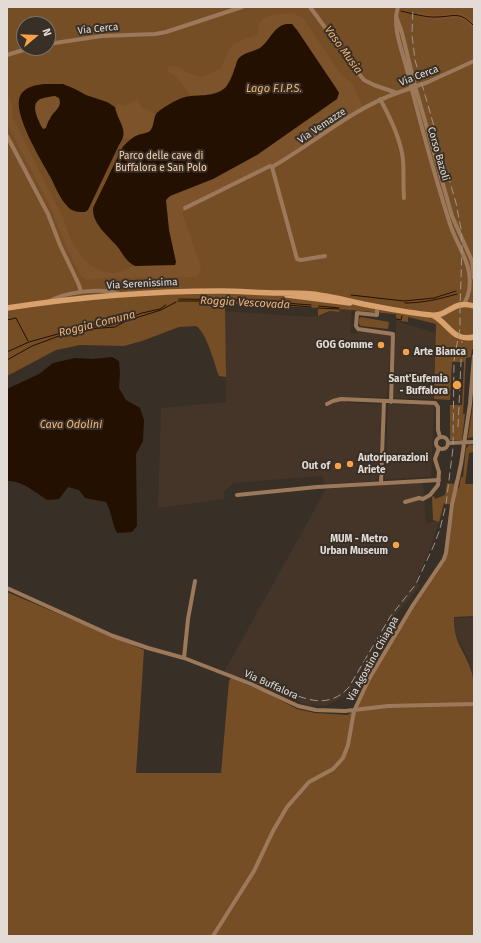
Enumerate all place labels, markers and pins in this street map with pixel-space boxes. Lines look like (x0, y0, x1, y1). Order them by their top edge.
place label: GOG Gomme (316, 339, 373, 351)
marker: GOG Gomme (376, 340, 386, 350)
place label: Arte Bianca (414, 346, 466, 358)
marker: Arte Bianca (401, 347, 411, 357)
place label: Sant'Eufemia - Buffalora (388, 373, 448, 396)
marker: Sant'Eufemia - Buffalora (451, 379, 463, 391)
place label: Autoriparazioni Ariete (358, 452, 428, 476)
marker: Autoriparazioni Ariete (345, 459, 355, 469)
place label: Out of (302, 460, 330, 472)
marker: Out of (333, 461, 343, 471)
place label: MUM - Metro Urban Museum (320, 533, 388, 556)
marker: MUM - Metro Urban Museum (391, 540, 401, 550)

